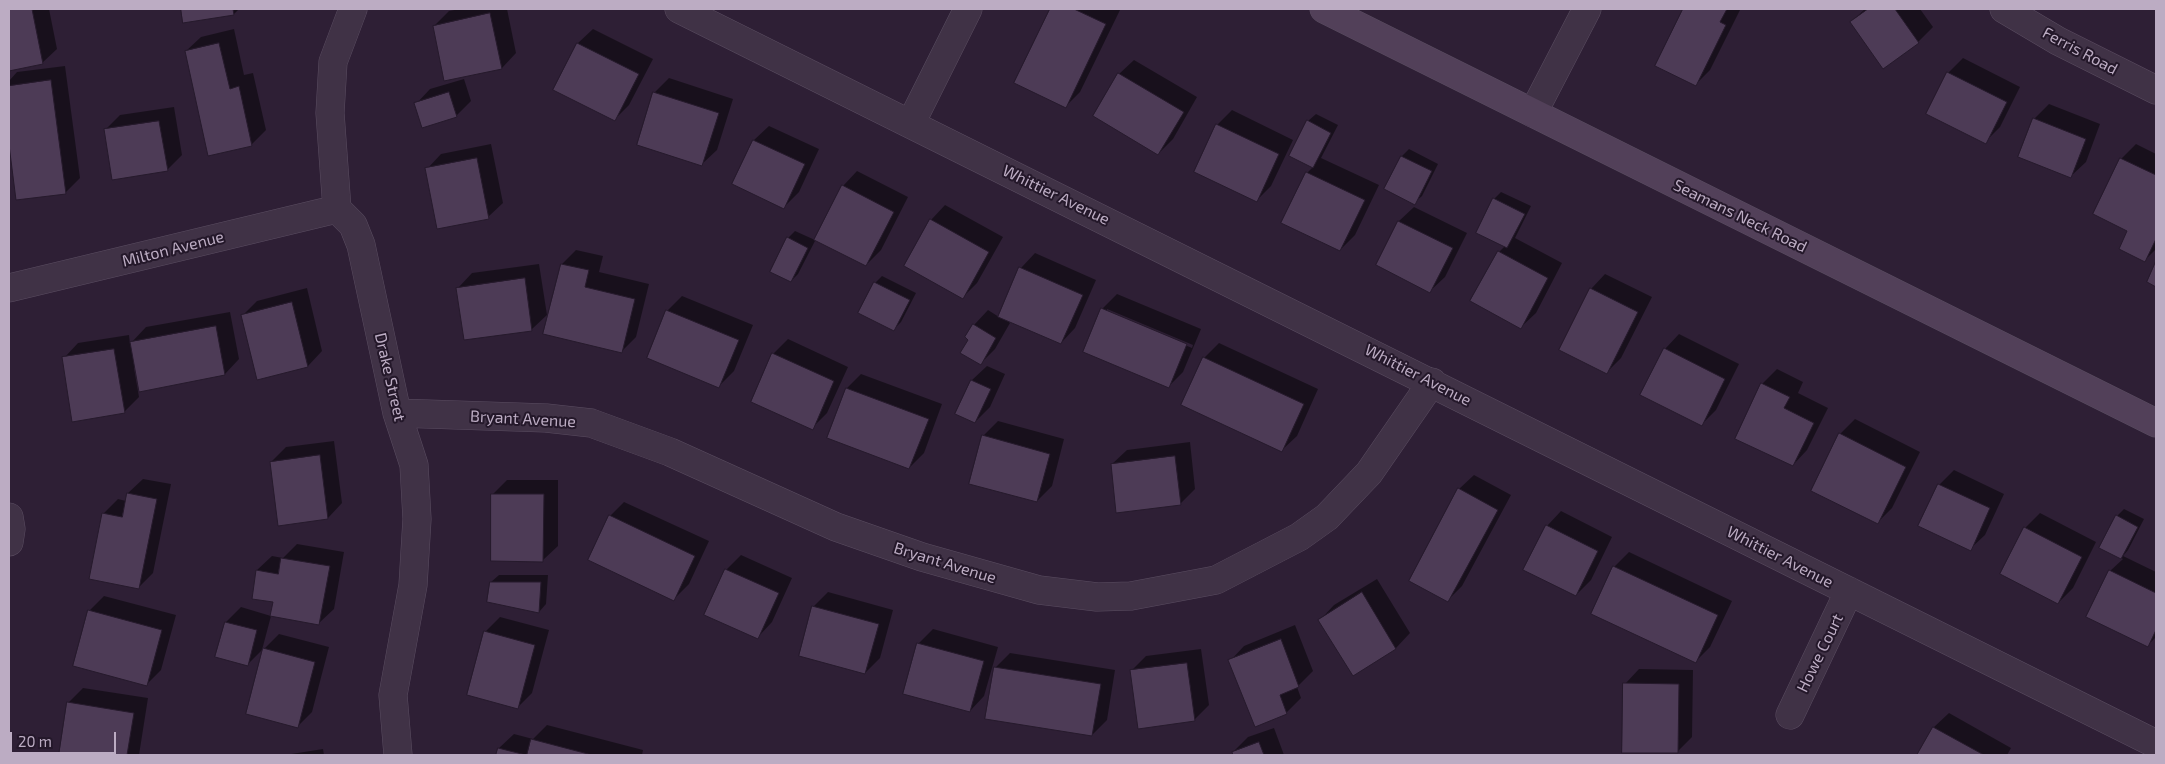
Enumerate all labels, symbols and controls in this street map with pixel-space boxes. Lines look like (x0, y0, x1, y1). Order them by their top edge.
street label: Ferris Road (2039, 23, 2121, 79)
street label: Whittier Avenue (999, 161, 1113, 229)
street label: Seamans Neck Road (1670, 175, 1810, 257)
street label: Milton Avenue (120, 227, 226, 271)
street label: Drake Street (370, 331, 410, 423)
street label: Whittier Avenue (1362, 340, 1474, 410)
street label: Bryant Avenue (470, 407, 576, 431)
street label: Whittier Avenue (1724, 522, 1836, 592)
street label: Bryant Avenue (891, 538, 999, 588)
street label: Howe Court (1793, 611, 1847, 695)
scale bar (12, 722, 119, 754)
text: 20 m (18, 732, 52, 750)

